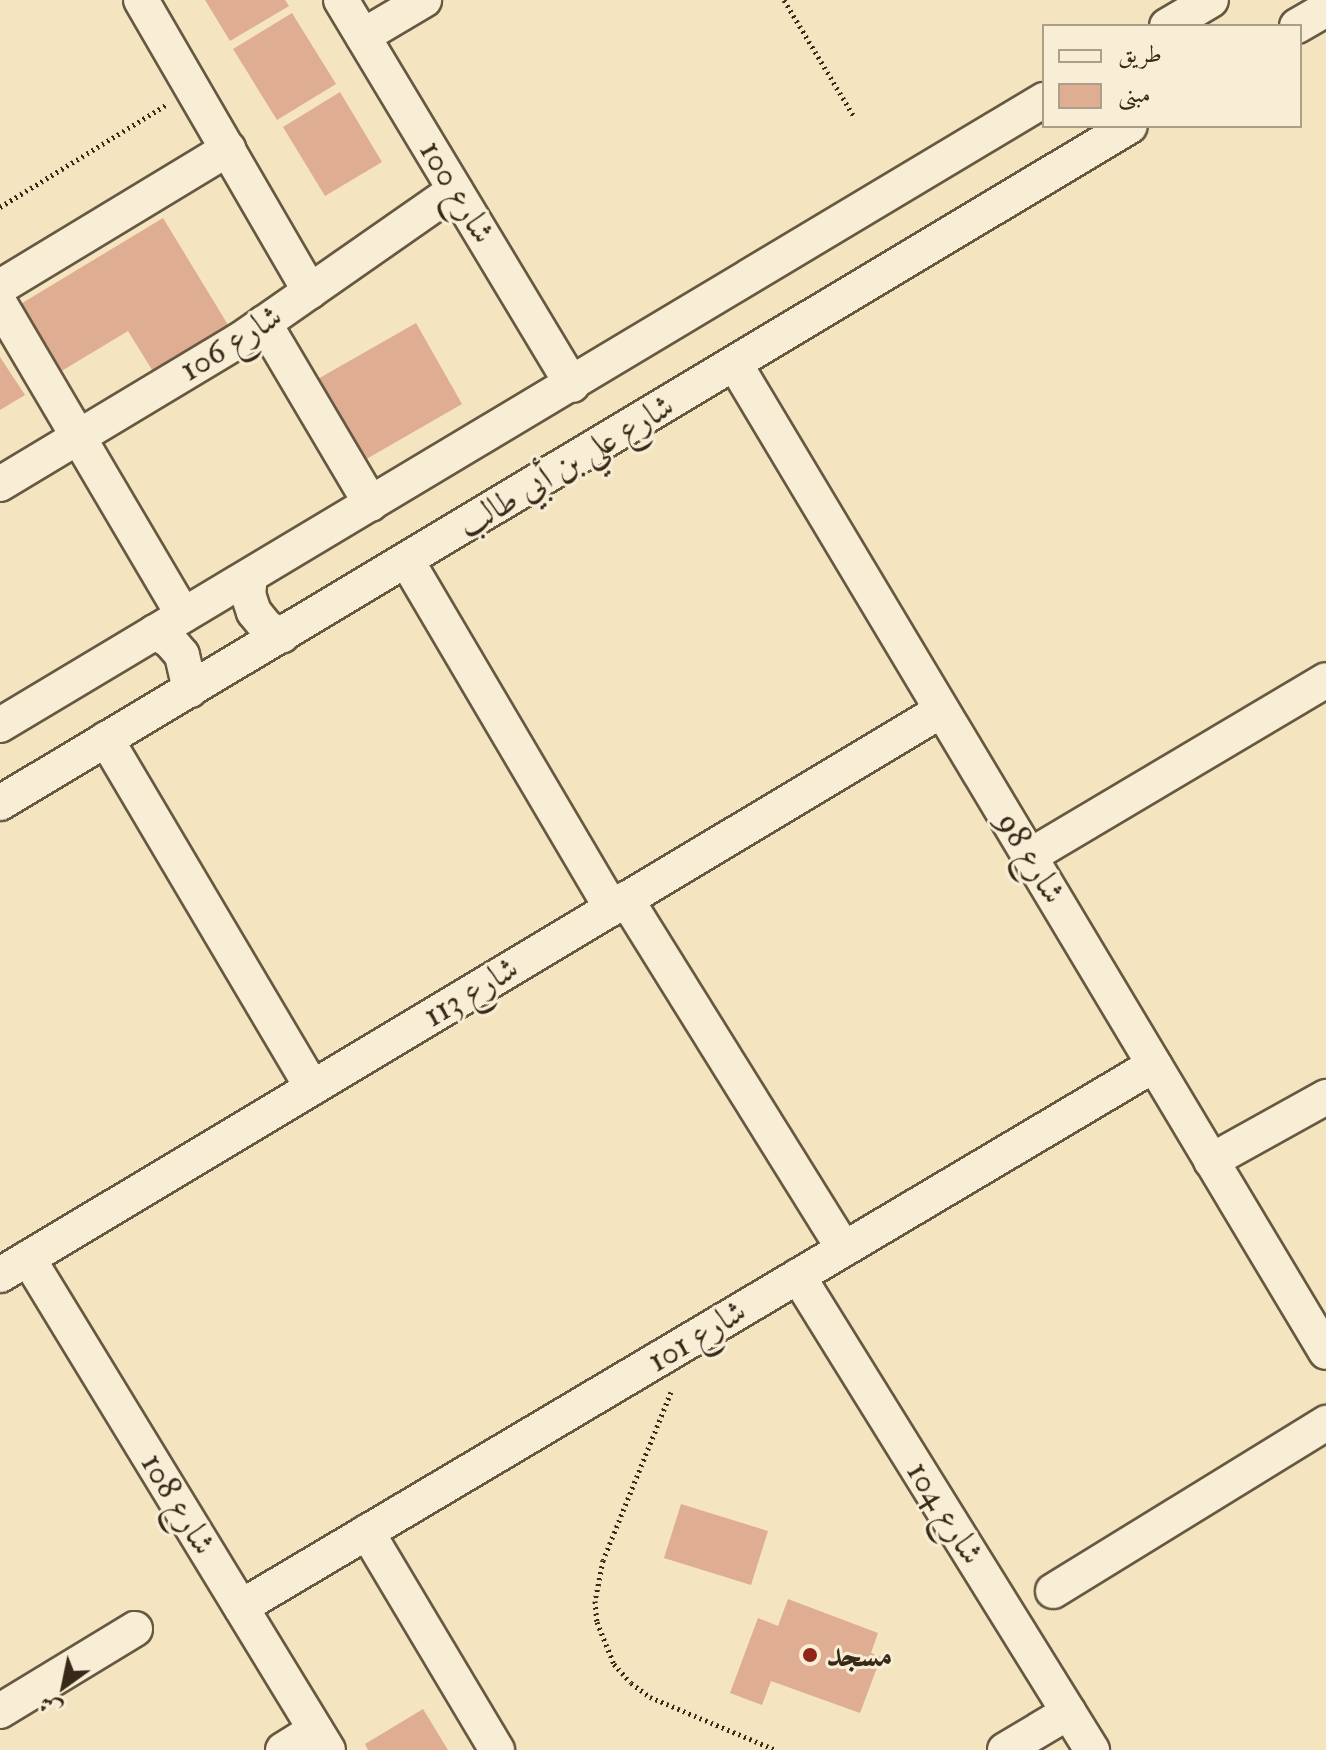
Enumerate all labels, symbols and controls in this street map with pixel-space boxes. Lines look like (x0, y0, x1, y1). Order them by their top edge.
legend (1042, 24, 1302, 128)
text: طريق (1118, 39, 1162, 70)
text: مبنى (1118, 79, 1151, 110)
street label: شارع 100 (410, 133, 504, 251)
street label: شارع 106 (172, 296, 290, 390)
street label: شارع علي بن أبي طالب (451, 385, 681, 547)
street label: شارع 98 (988, 805, 1074, 911)
street label: شارع 113 (416, 948, 526, 1036)
street label: شارع 101 (640, 1291, 754, 1381)
street label: شارع 108 (132, 1446, 224, 1562)
street label: شارع 104 (898, 1454, 992, 1572)
place label: مسجد (826, 1635, 893, 1675)
north arrow (24, 1646, 104, 1726)
marker: مسجد (801, 1646, 819, 1664)
text: ش (34, 1688, 68, 1724)

